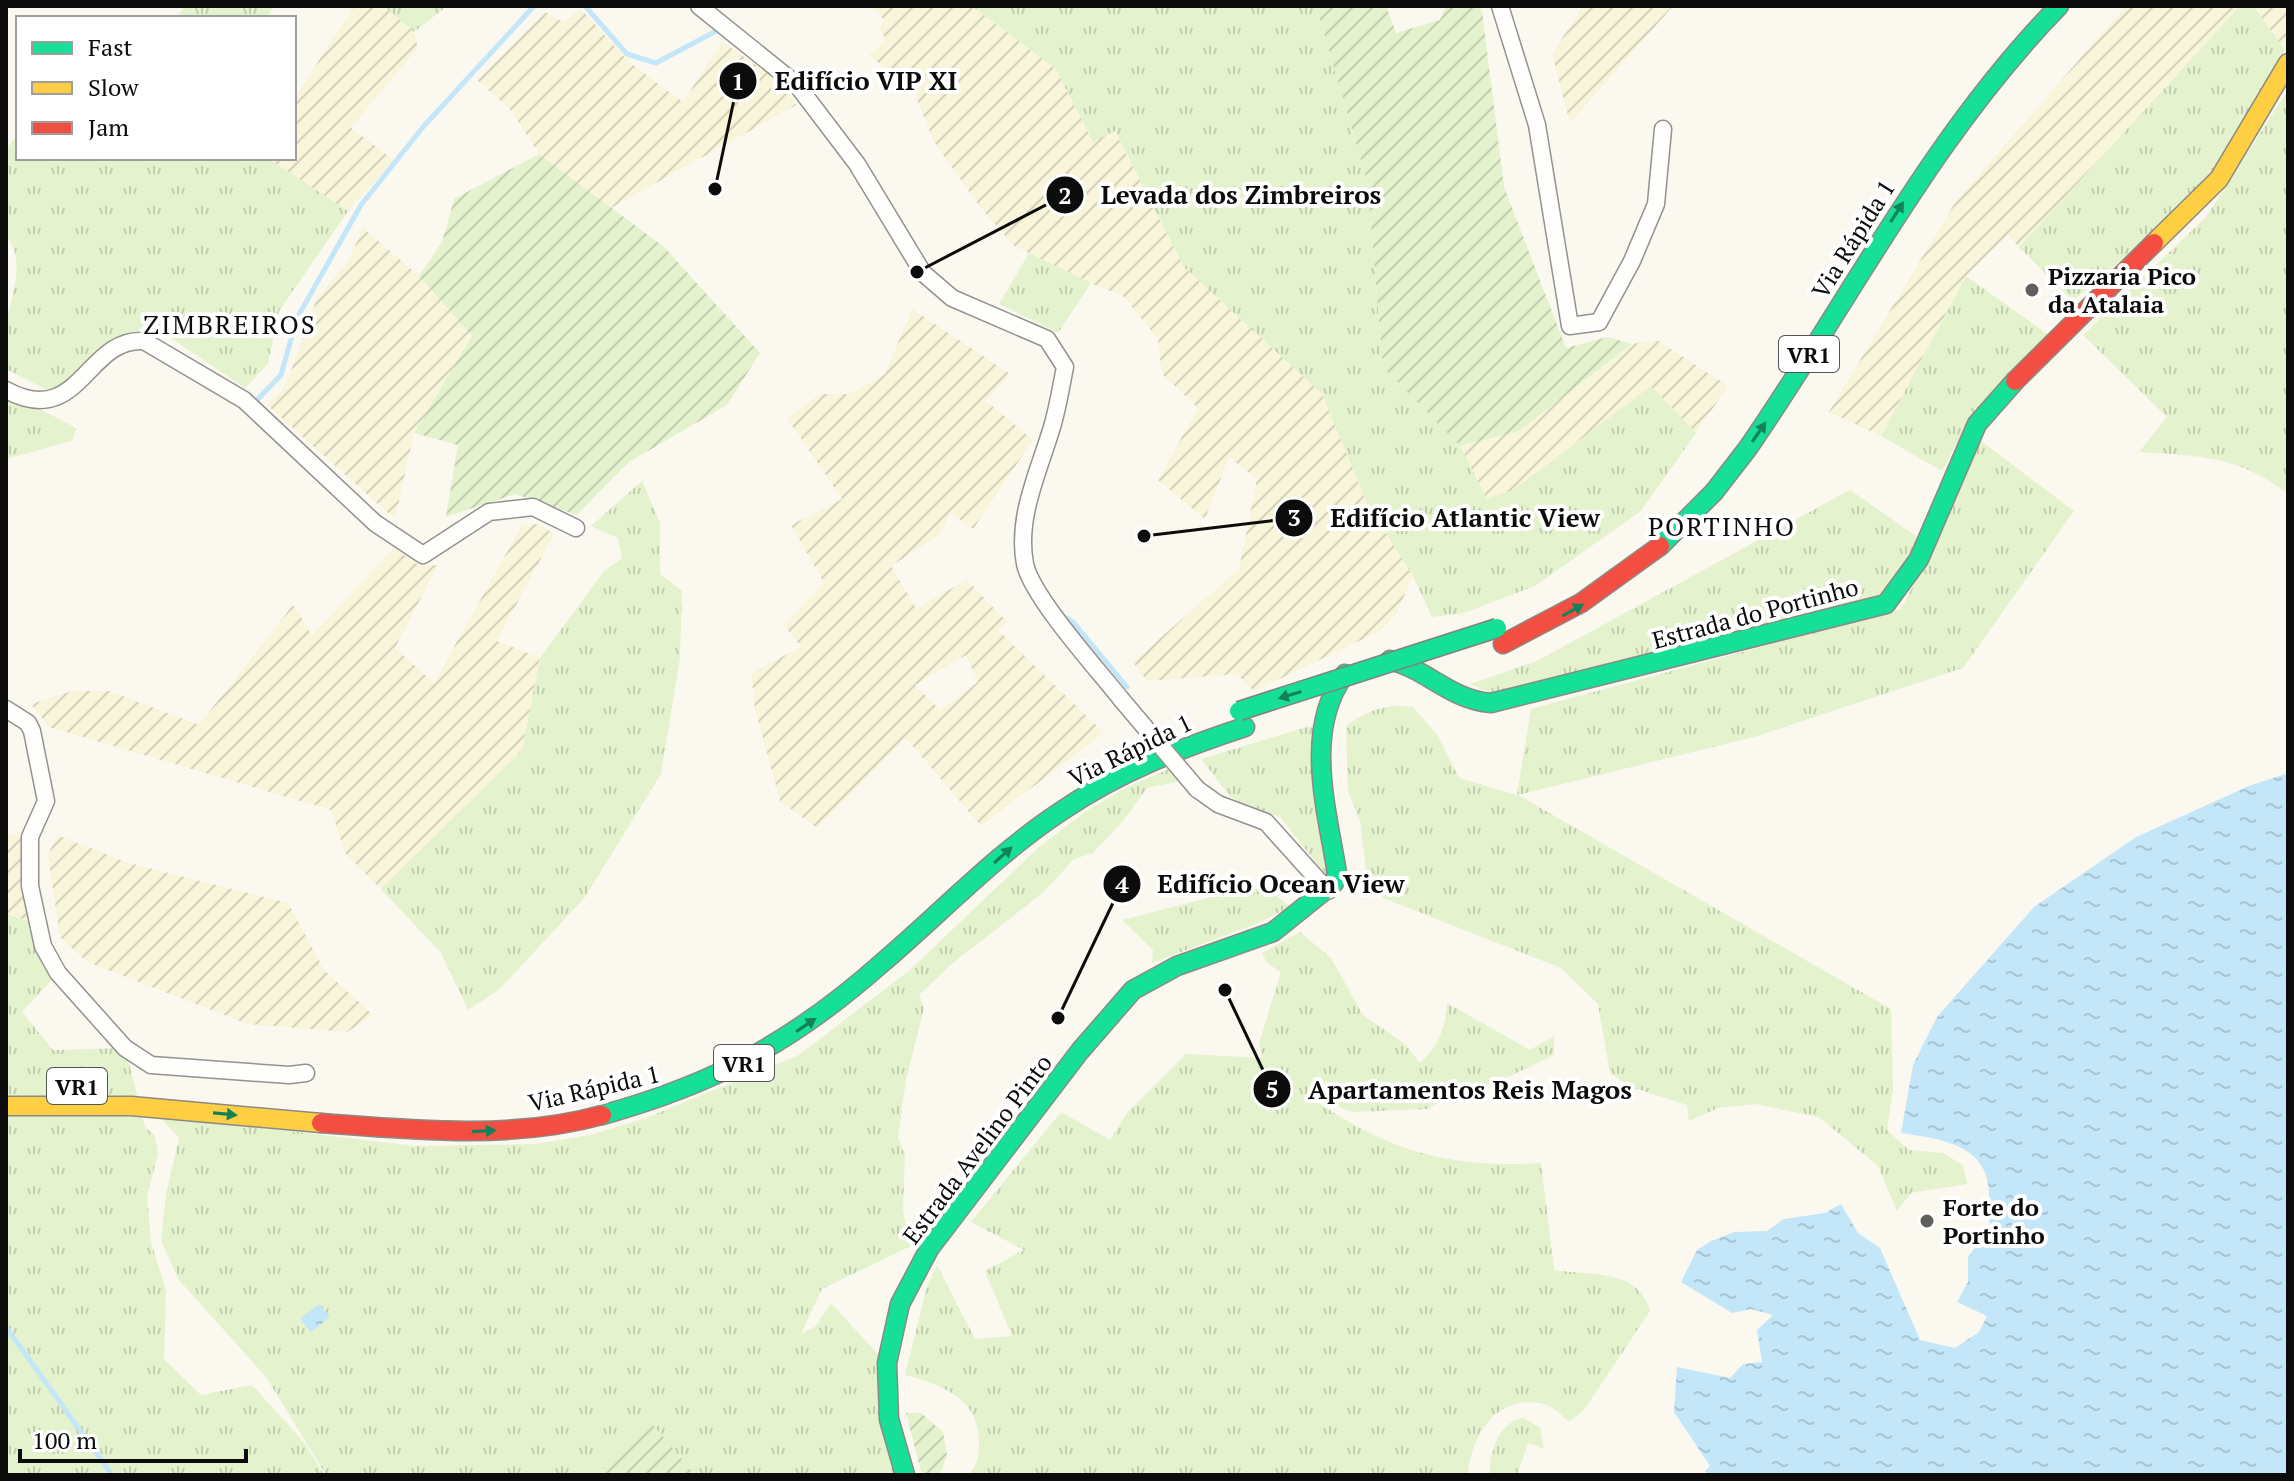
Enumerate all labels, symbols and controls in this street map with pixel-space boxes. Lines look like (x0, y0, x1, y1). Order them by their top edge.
legend (16, 16, 296, 160)
text: Fast (88, 31, 133, 63)
callout: Edifício VIP XI (718, 56, 973, 106)
text: Edifício VIP XI (775, 63, 957, 97)
text: 1 (731, 65, 745, 97)
text: Slow (88, 71, 139, 103)
text: Jam (88, 111, 129, 143)
callout: Levada dos Zimbreiros (1045, 170, 1398, 220)
street label: Via Rápida 1 (1804, 174, 1902, 304)
text: Levada dos Zimbreiros (1101, 177, 1381, 211)
text: 2 (1058, 179, 1072, 211)
one-way arrow (1890, 201, 1904, 223)
place label: Pizzaria Pico da Atalaia (2048, 260, 2196, 320)
marker: Pizzaria Pico da Atalaia (2023, 281, 2041, 299)
district label: ZIMBREIROS (143, 307, 317, 341)
road number: VR1 (1779, 336, 1839, 372)
one-way arrow (1751, 422, 1766, 443)
callout: Edifício Atlantic View (1274, 493, 1617, 543)
text: Edifício Atlantic View (1330, 500, 1600, 534)
text: 3 (1287, 501, 1301, 533)
district label: PORTINHO (1648, 509, 1796, 543)
street label: Estrada do Portinho (1648, 570, 1862, 656)
one-way arrow (1561, 603, 1584, 617)
one-way arrow (1278, 690, 1302, 702)
street label: Via Rápida 1 (1063, 706, 1197, 794)
one-way arrow (993, 847, 1012, 865)
callout: Edifício Ocean View (1102, 859, 1421, 909)
text: Edifício Ocean View (1157, 866, 1405, 900)
text: 4 (1115, 868, 1129, 900)
one-way arrow (795, 1018, 817, 1033)
road number: VR1 (714, 1045, 774, 1081)
street label: Estrada Avelino Pinto (895, 1048, 1059, 1250)
street label: Via Rápida 1 (525, 1057, 663, 1119)
callout: Apartamentos Reis Magos (1252, 1064, 1648, 1114)
road number: VR1 (47, 1068, 107, 1104)
text: Apartamentos Reis Magos (1308, 1072, 1632, 1106)
text: 5 (1265, 1073, 1279, 1105)
one-way arrow (213, 1107, 238, 1120)
one-way arrow (472, 1125, 497, 1138)
place label: Forte do Portinho (1943, 1191, 2045, 1251)
marker: Forte do Portinho (1918, 1212, 1936, 1230)
scale bar (20, 1413, 246, 1463)
text: 100 m (32, 1424, 97, 1456)

